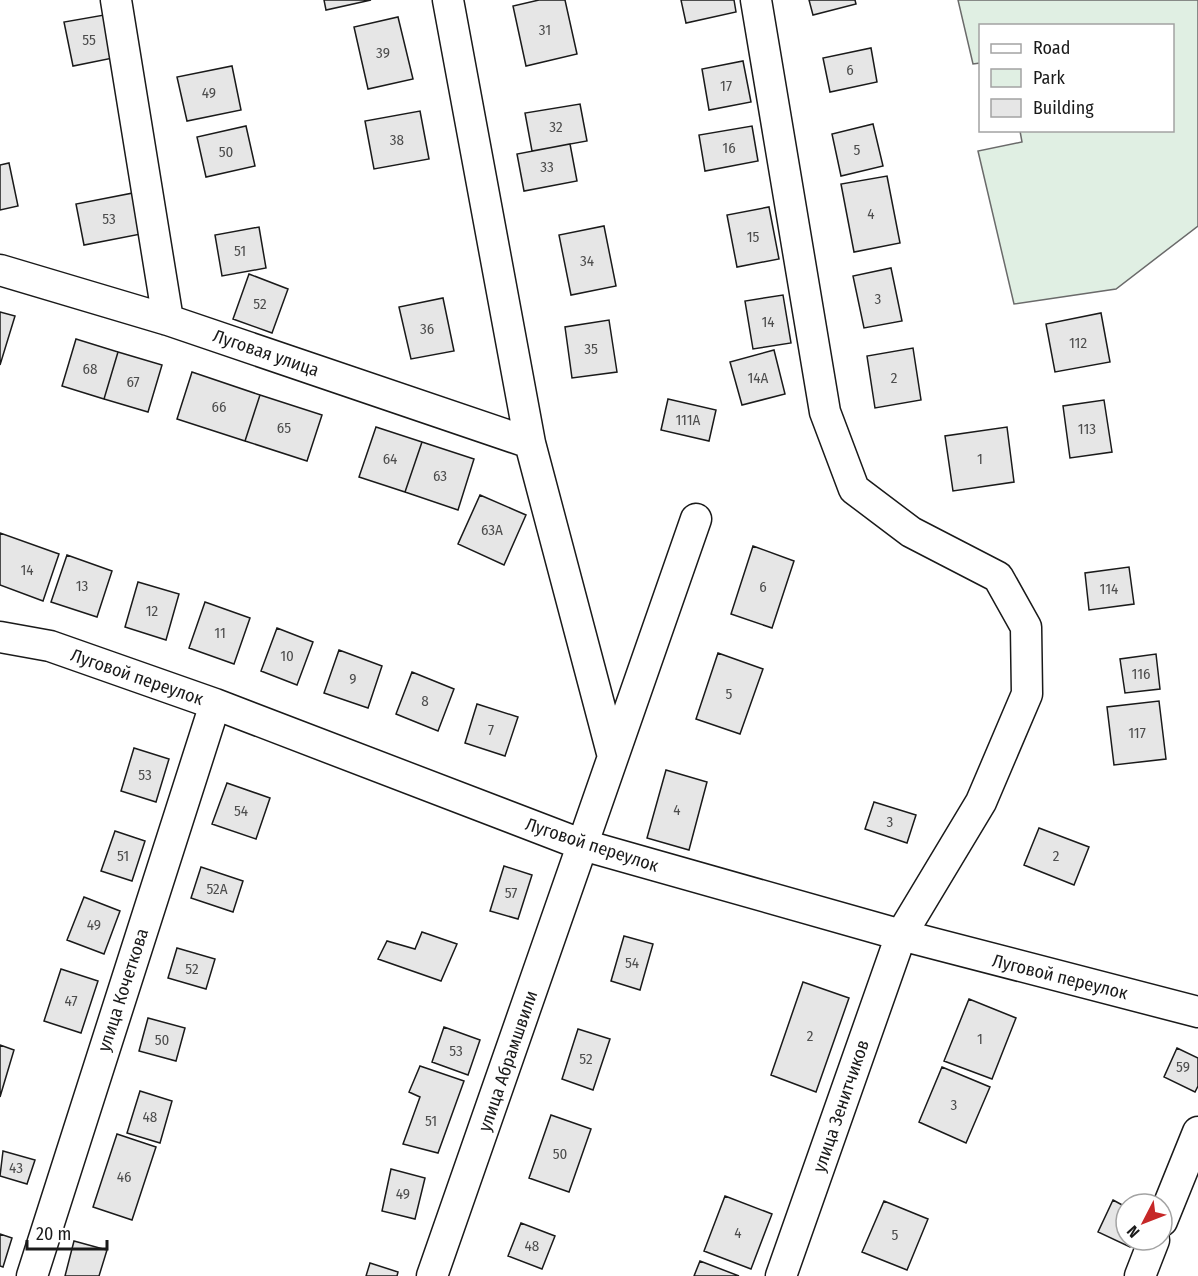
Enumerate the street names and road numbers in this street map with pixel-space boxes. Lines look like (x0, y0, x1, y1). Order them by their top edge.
street label: Луговая улица (210, 325, 322, 381)
street label: Луговой переулок (68, 644, 207, 710)
street label: Луговой переулок (523, 813, 662, 877)
street label: улица Кочеткова (93, 925, 153, 1054)
street label: Луговой переулок (990, 950, 1131, 1005)
street label: улица Абрамшвили (474, 988, 542, 1134)
street label: улица Зенитчиков (808, 1037, 874, 1175)

